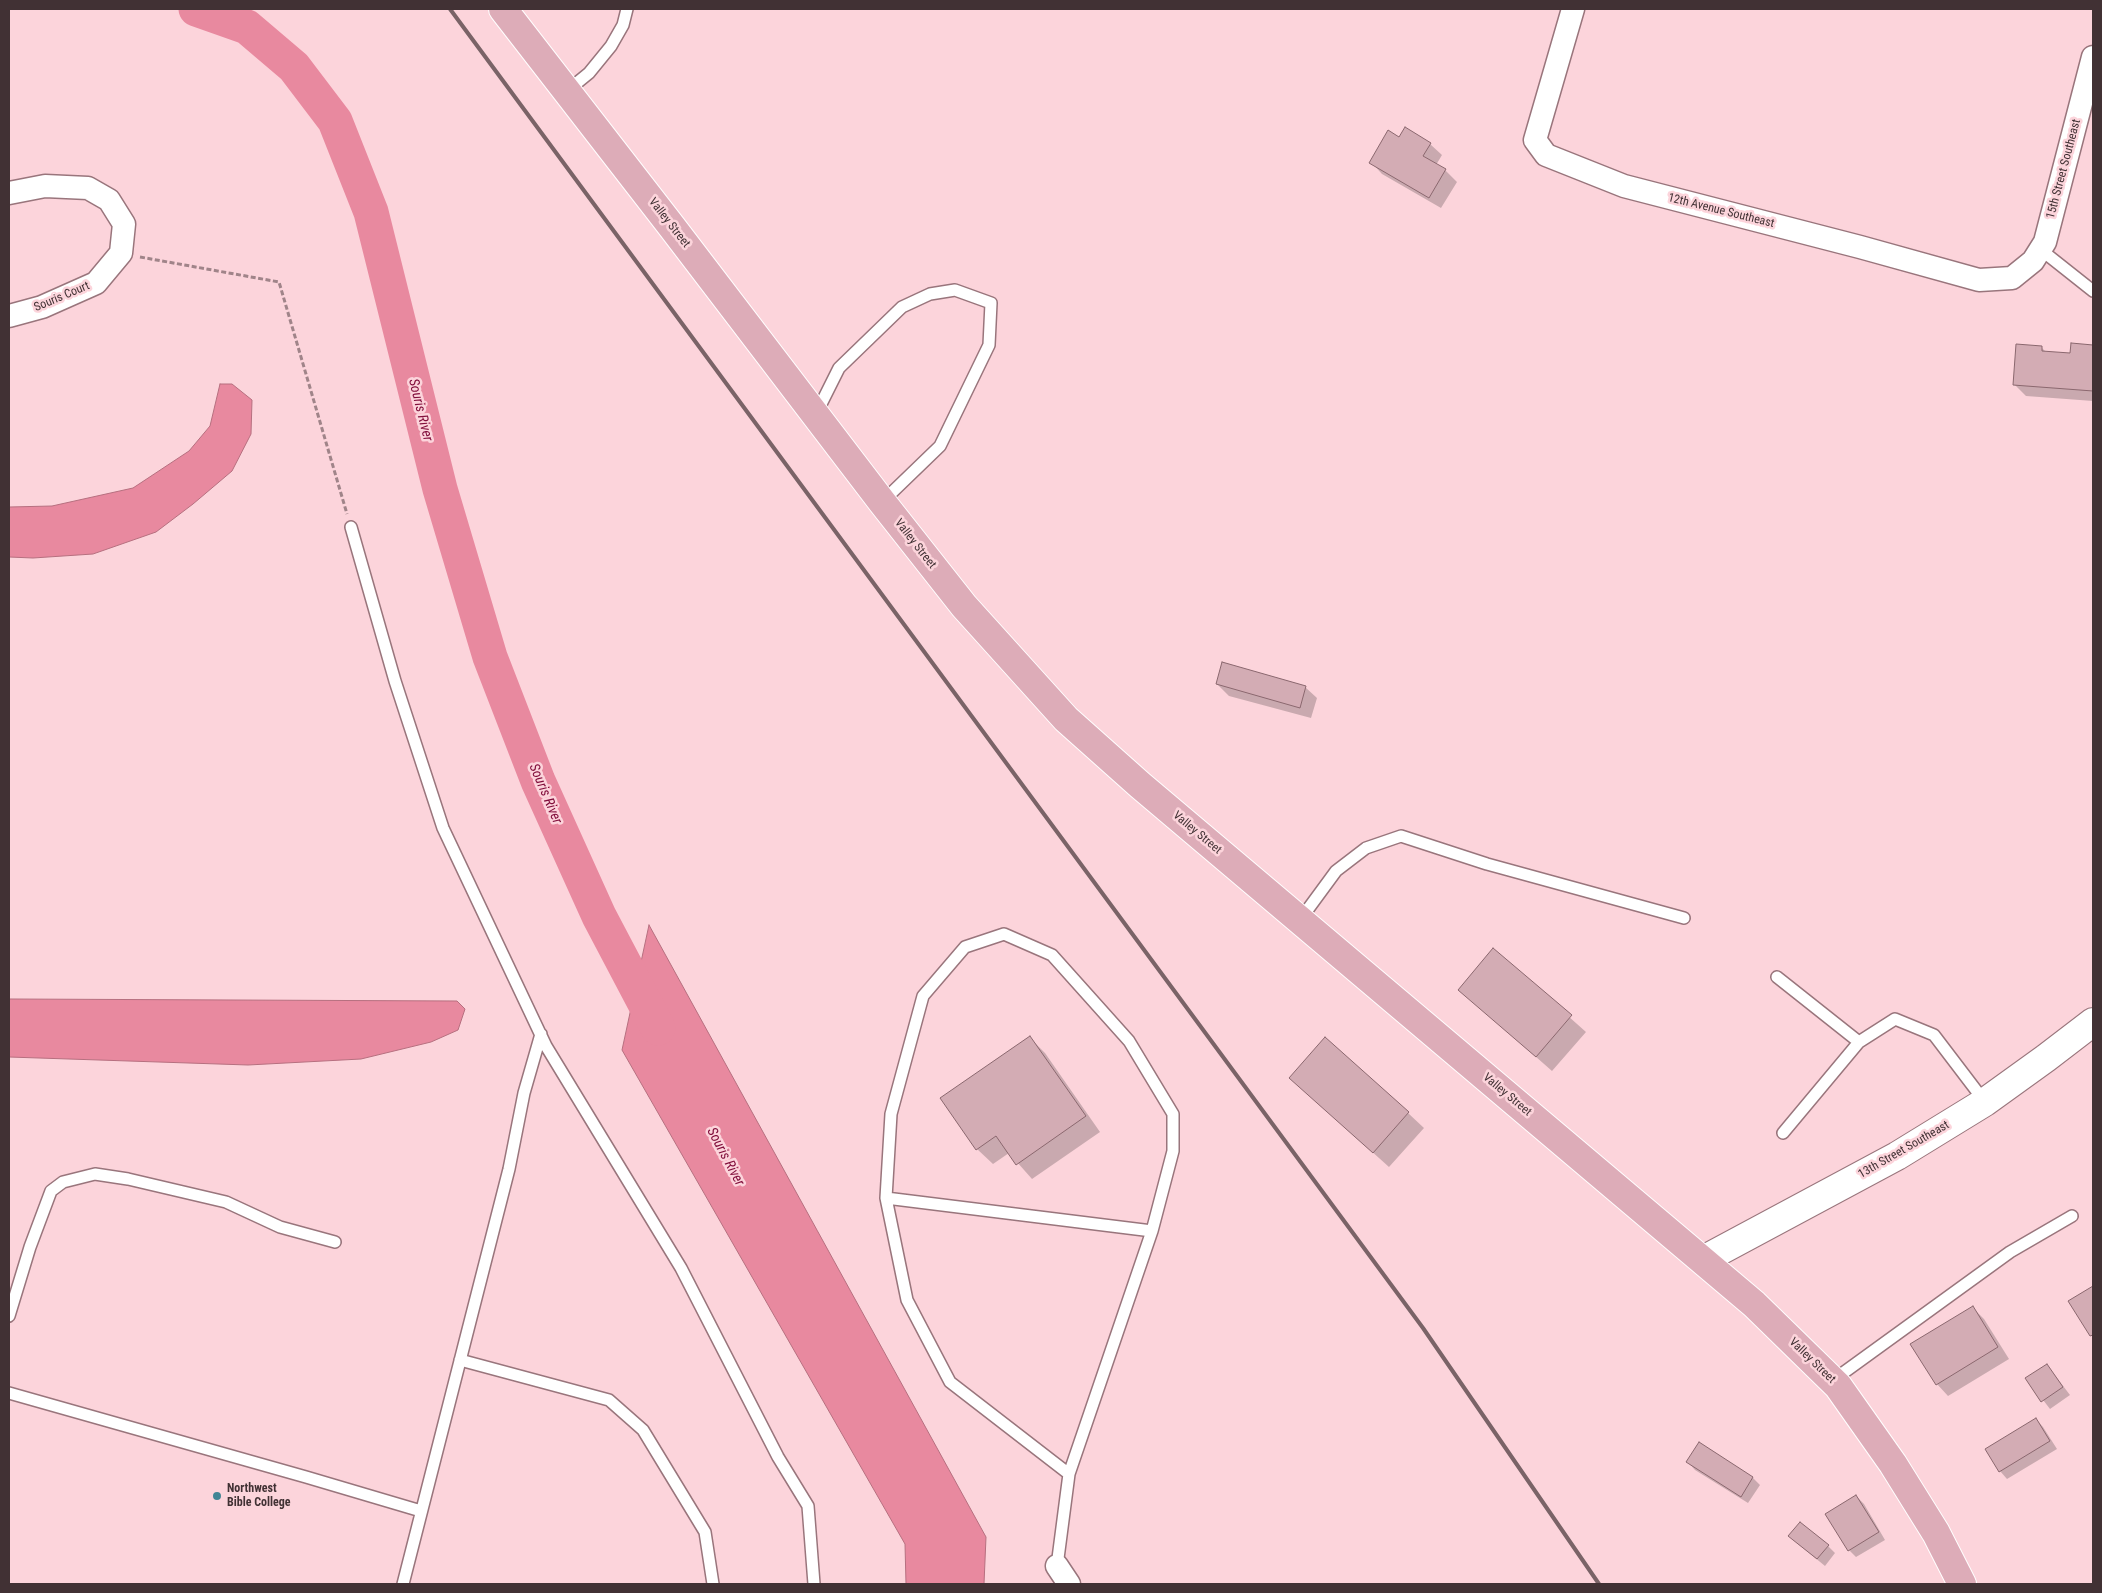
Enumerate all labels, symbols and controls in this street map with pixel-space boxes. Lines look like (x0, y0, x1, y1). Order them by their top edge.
street label: 15th Street Southeast (2044, 118, 2084, 220)
street label: 12th Avenue Southeast (1666, 191, 1776, 231)
street label: Valley Street (645, 195, 693, 251)
street label: Souris Court (32, 279, 92, 315)
water label: Souris River (404, 377, 436, 443)
street label: Valley Street (891, 516, 939, 572)
water label: Souris River (525, 761, 565, 827)
street label: Valley Street (1170, 808, 1224, 858)
street label: Valley Street (1480, 1070, 1534, 1120)
street label: 13th Street Southeast (1856, 1118, 1952, 1182)
water label: Souris River (703, 1125, 747, 1189)
street label: Valley Street (1786, 1335, 1838, 1387)
place label: Northwest Bible College (227, 1482, 291, 1510)
marker: Northwest Bible College (211, 1490, 223, 1502)

